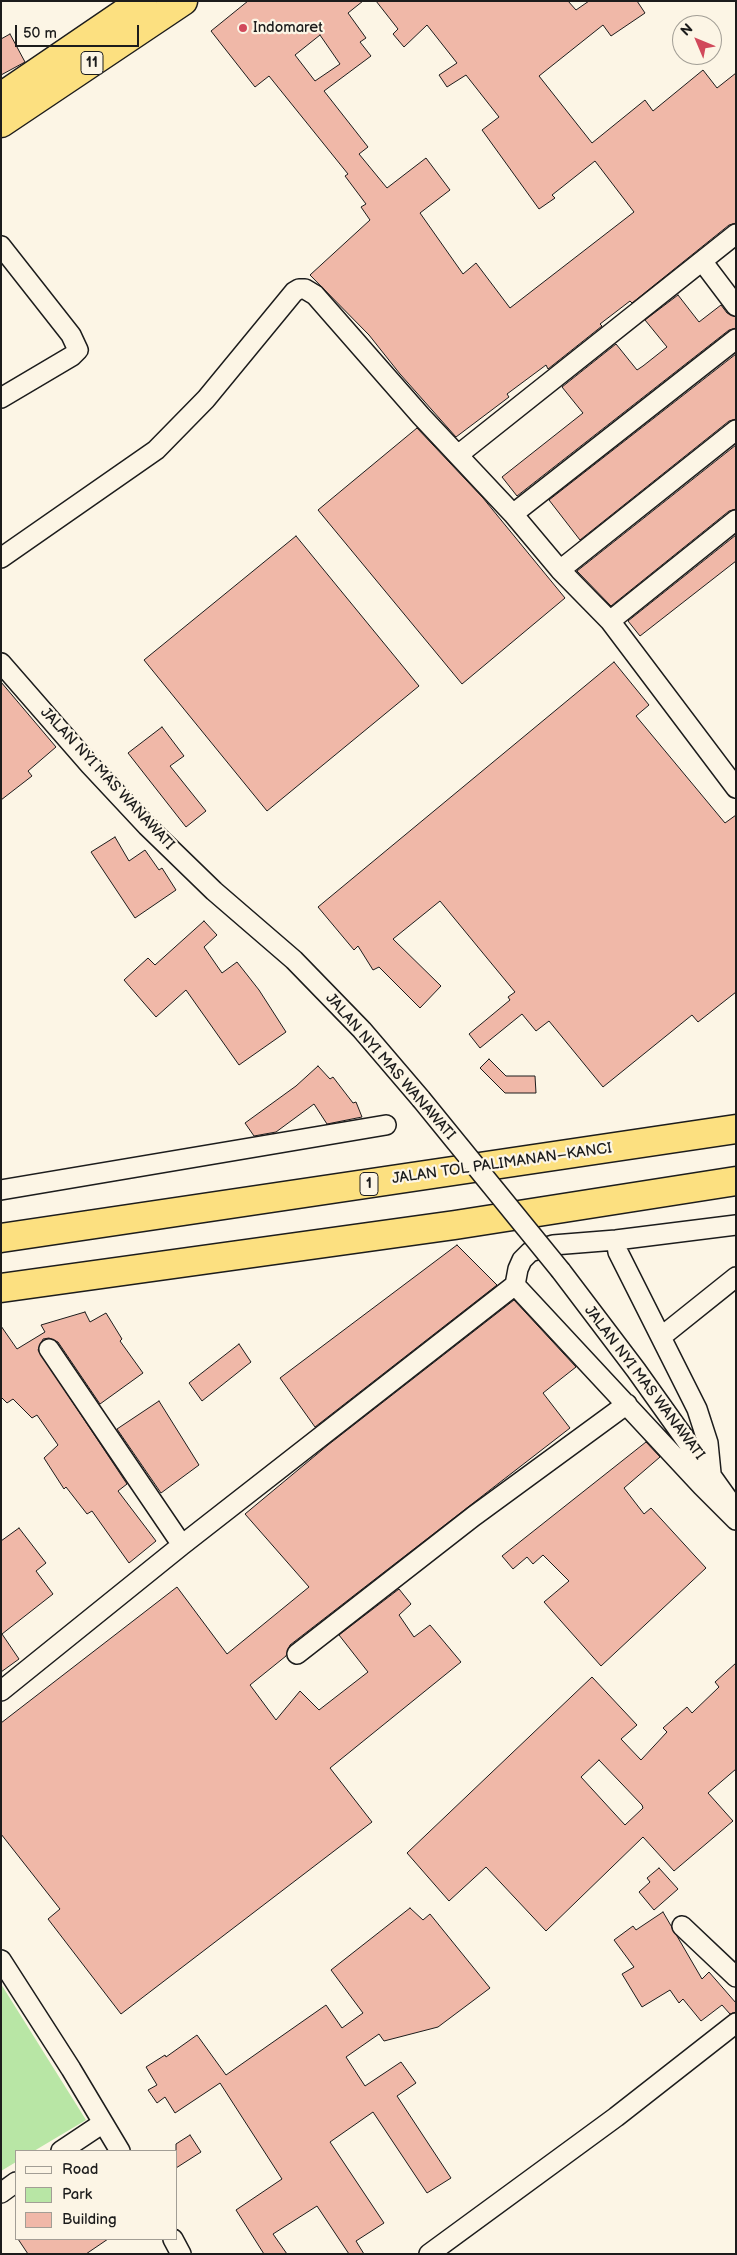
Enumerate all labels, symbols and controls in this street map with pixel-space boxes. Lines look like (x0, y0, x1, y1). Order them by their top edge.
scale bar (18, 15, 141, 47)
north arrow (672, 15, 722, 65)
place label: Indomaret (253, 19, 323, 37)
text: N (677, 20, 696, 39)
marker: Indomaret (237, 22, 249, 34)
text: 50 m (23, 24, 57, 43)
road number: 11 (81, 52, 103, 74)
street label: JALAN NYI MAS WANAWATI (36, 704, 178, 854)
street label: JALAN NYI MAS WANAWATI (321, 990, 459, 1144)
street label: JALAN TOL PALIMANAN–KANCI (391, 1140, 613, 1188)
road number: 1 (360, 1172, 378, 1196)
street label: JALAN NYI MAS WANAWATI (580, 1302, 708, 1464)
legend (15, 2150, 178, 2240)
text: Road (62, 2160, 98, 2179)
text: Park (62, 2185, 92, 2204)
text: Building (62, 2210, 117, 2229)

